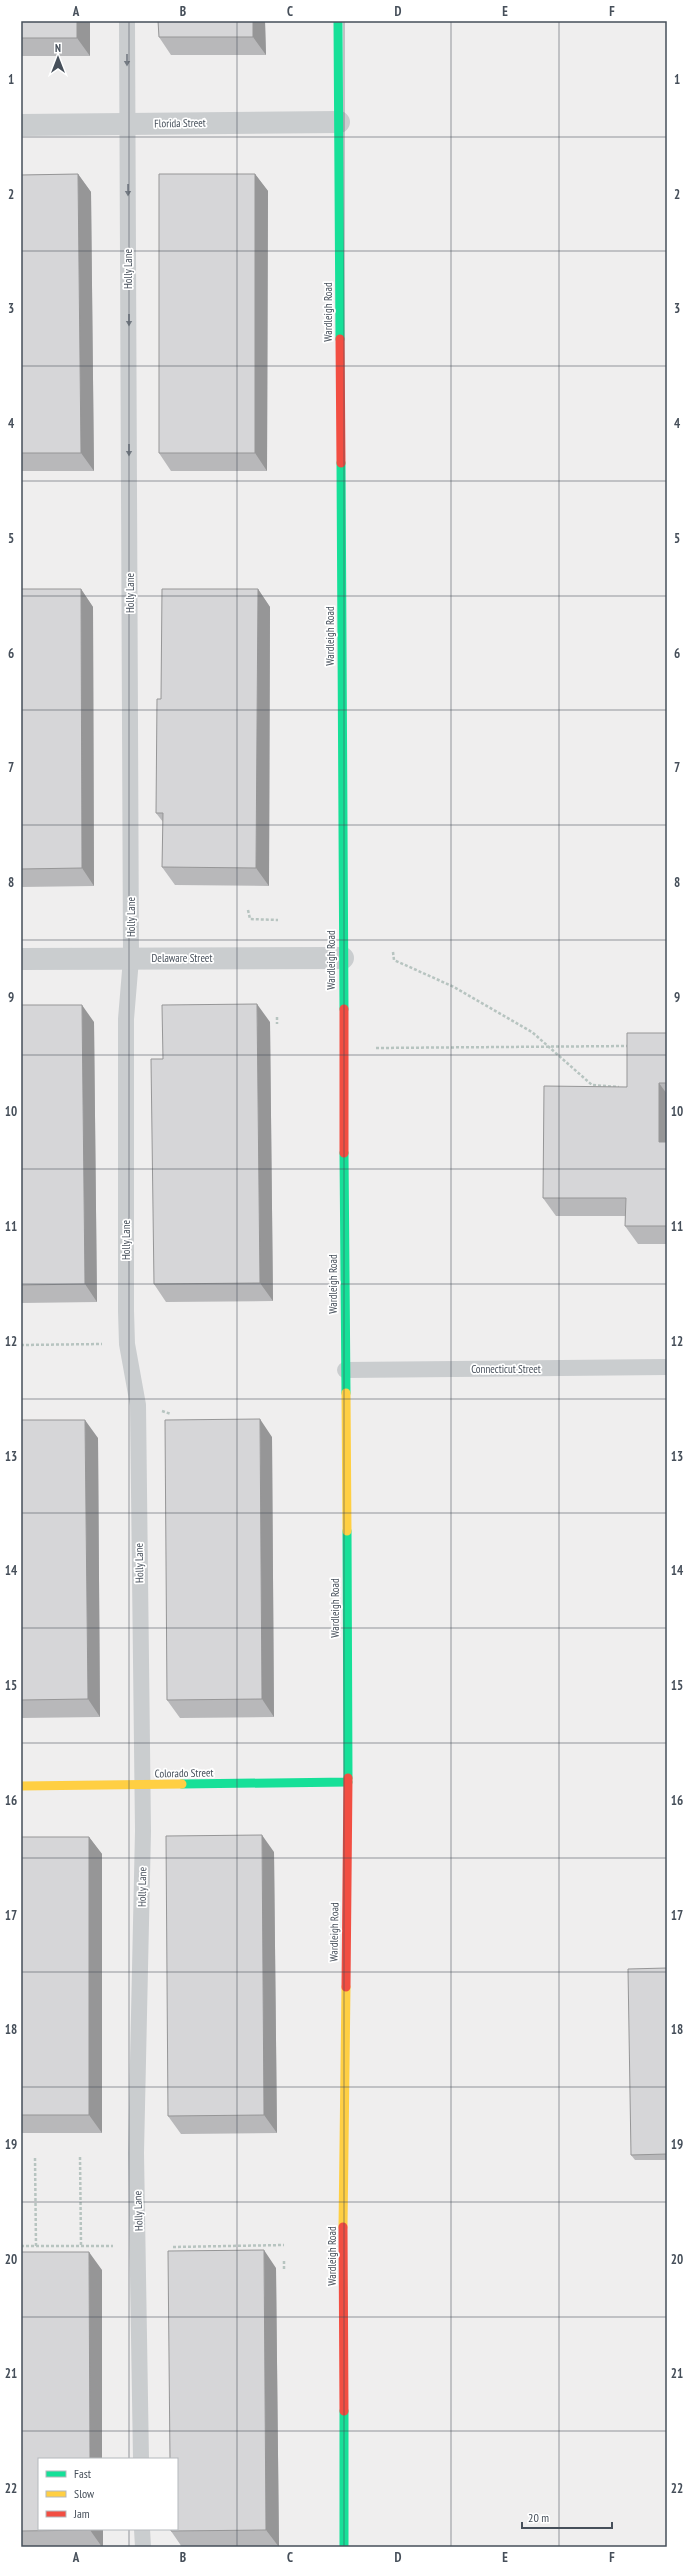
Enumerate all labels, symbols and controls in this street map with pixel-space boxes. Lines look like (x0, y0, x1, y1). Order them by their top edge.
text: A (72, 3, 80, 20)
text: B (180, 3, 186, 20)
text: C (287, 3, 293, 20)
text: D (395, 3, 402, 20)
text: E (502, 3, 508, 20)
text: F (609, 3, 615, 20)
north arrow (38, 38, 78, 78)
text: N (55, 41, 61, 55)
one-way arrow (124, 54, 130, 67)
text: 1 (8, 71, 14, 88)
text: 1 (674, 71, 680, 88)
street label: Florida Street (154, 116, 206, 130)
one-way arrow (125, 184, 131, 197)
text: 2 (8, 186, 14, 203)
text: 2 (674, 186, 680, 203)
street label: Holly Lane (121, 248, 135, 289)
street label: Wardleigh Road (321, 282, 335, 342)
text: 3 (8, 300, 14, 317)
text: 3 (674, 300, 680, 317)
one-way arrow (126, 314, 132, 327)
text: 4 (8, 415, 15, 432)
text: 4 (674, 415, 681, 432)
one-way arrow (126, 444, 132, 457)
text: 5 (8, 530, 14, 547)
text: 5 (674, 530, 680, 547)
street label: Holly Lane (123, 572, 137, 613)
street label: Wardleigh Road (323, 606, 337, 666)
text: 6 (8, 645, 14, 662)
text: 6 (674, 645, 680, 662)
text: 7 (8, 759, 14, 776)
text: 7 (674, 759, 680, 776)
text: 8 (8, 874, 14, 891)
text: 8 (674, 874, 680, 891)
street label: Holly Lane (124, 896, 138, 937)
street label: Wardleigh Road (324, 930, 338, 990)
street label: Delaware Street (152, 951, 212, 965)
text: 9 (8, 989, 14, 1006)
text: 9 (674, 989, 680, 1006)
text: 10 (5, 1103, 17, 1120)
text: 10 (671, 1103, 683, 1120)
text: 11 (5, 1218, 17, 1235)
text: 11 (671, 1218, 683, 1235)
street label: Holly Lane (119, 1219, 133, 1260)
street label: Wardleigh Road (326, 1254, 340, 1314)
text: 12 (5, 1333, 17, 1350)
text: 12 (671, 1333, 683, 1350)
street label: Connecticut Street (471, 1362, 541, 1376)
text: 13 (5, 1448, 17, 1465)
text: 13 (671, 1448, 683, 1465)
street label: Holly Lane (132, 1542, 146, 1583)
text: 14 (5, 1562, 18, 1579)
text: 14 (671, 1562, 684, 1579)
street label: Wardleigh Road (328, 1578, 342, 1638)
text: 15 (5, 1677, 17, 1694)
text: 15 (671, 1677, 683, 1694)
street label: Colorado Street (154, 1765, 214, 1781)
text: 16 (5, 1792, 17, 1809)
text: 16 (671, 1792, 683, 1809)
street label: Holly Lane (135, 1866, 149, 1907)
street label: Wardleigh Road (326, 1902, 342, 1962)
text: 17 (5, 1907, 17, 1924)
text: 17 (671, 1907, 683, 1924)
text: 18 (5, 2021, 17, 2038)
text: 18 (671, 2021, 683, 2038)
text: 19 (5, 2136, 17, 2153)
text: 19 (671, 2136, 683, 2153)
street label: Holly Lane (130, 2190, 146, 2231)
street label: Wardleigh Road (325, 2226, 339, 2286)
text: 20 (5, 2251, 17, 2268)
text: 20 (671, 2251, 683, 2268)
text: 21 (5, 2365, 17, 2382)
text: 21 (671, 2365, 683, 2382)
legend (38, 2458, 178, 2530)
text: Fast (74, 2466, 92, 2481)
text: 22 (5, 2480, 17, 2497)
text: 22 (671, 2480, 683, 2497)
text: Slow (74, 2486, 95, 2501)
scale bar (522, 2504, 612, 2530)
text: Jam (73, 2506, 90, 2521)
text: 20 m (528, 2510, 549, 2525)
text: A (72, 2549, 80, 2566)
text: B (180, 2549, 186, 2566)
text: C (287, 2549, 293, 2566)
text: D (395, 2549, 402, 2566)
text: E (502, 2549, 508, 2566)
text: F (609, 2549, 615, 2566)

